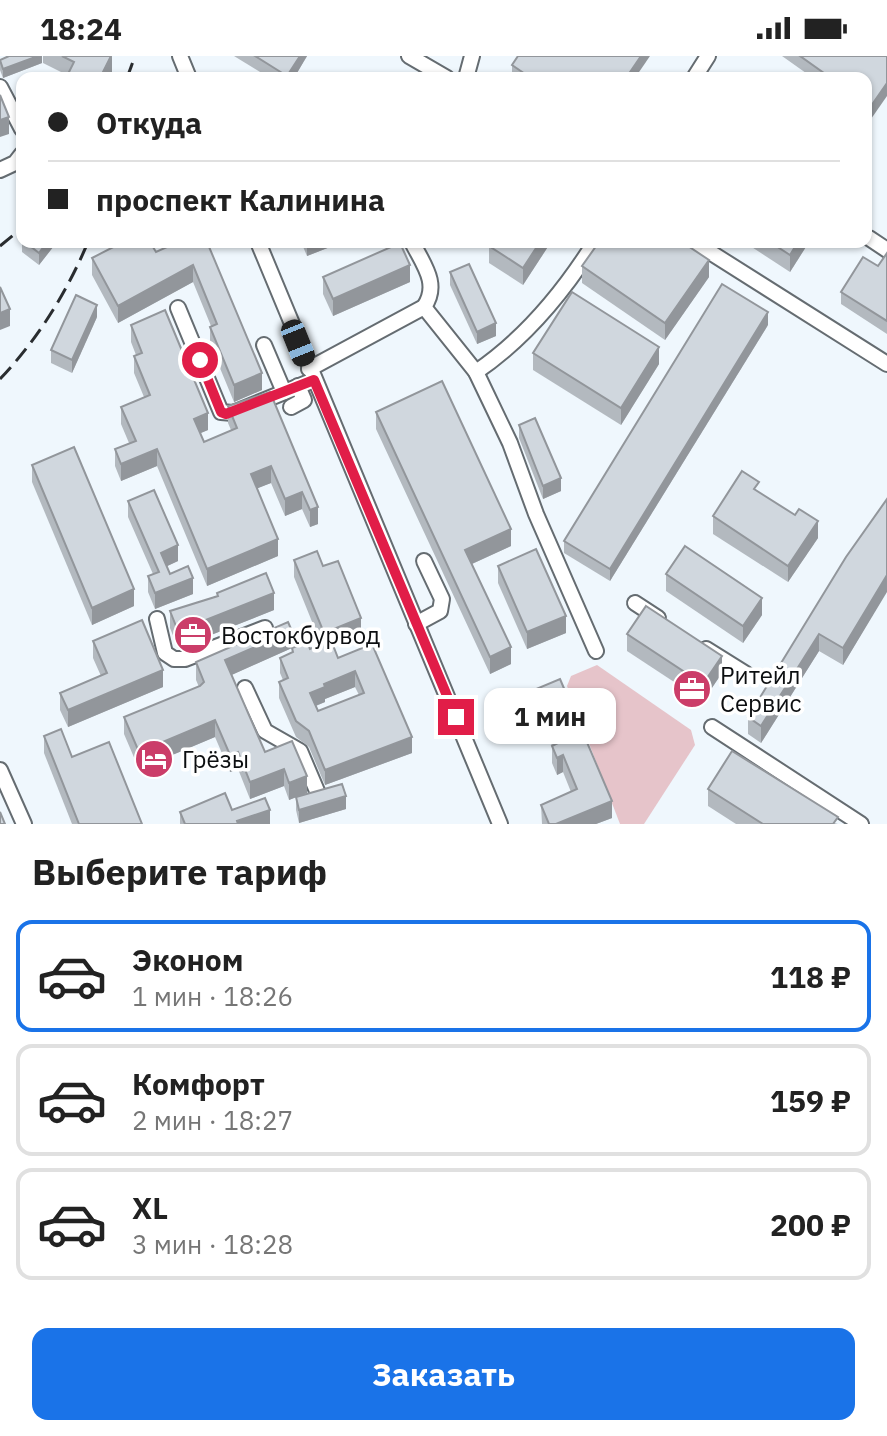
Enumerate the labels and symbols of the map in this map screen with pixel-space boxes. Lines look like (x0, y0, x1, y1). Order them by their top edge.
car (278, 316, 318, 370)
route start (182, 342, 218, 378)
office icon: Востокбурвод (172, 614, 214, 656)
place label: Востокбурвод (221, 619, 380, 651)
place label: Ритейл Сервис (720, 659, 802, 719)
office icon: Ритейл Сервис (671, 668, 713, 710)
callout: 1 мин (484, 689, 616, 745)
route end (438, 699, 474, 735)
hotel icon: Грёзы (133, 738, 175, 780)
place label: Грёзы (182, 743, 249, 775)

